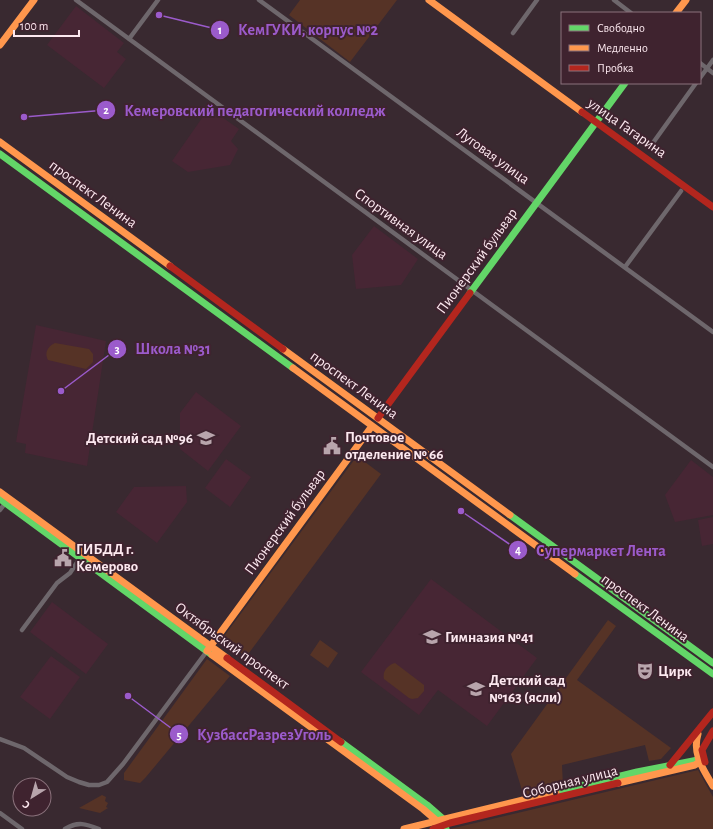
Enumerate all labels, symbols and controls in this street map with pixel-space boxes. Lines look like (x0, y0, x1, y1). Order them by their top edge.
scale bar (14, 12, 79, 38)
legend (561, 12, 701, 84)
callout: КемГУКИ, корпус №2 (210, 16, 386, 44)
text: 100 m (20, 20, 48, 32)
text: КемГУКИ, корпус №2 (238, 22, 378, 39)
text: Свободно (597, 22, 645, 34)
text: 1 (218, 24, 222, 36)
text: Медленно (597, 42, 648, 54)
text: Пробка (597, 62, 634, 74)
street label: улица Гагарина (584, 95, 669, 161)
callout: Кемеровский педагогический колледж (96, 96, 393, 124)
text: Кемеровский педагогический колледж (124, 103, 386, 119)
text: 2 (103, 104, 109, 116)
street label: Луговая улица (454, 125, 532, 187)
street label: проспект Ленина (46, 157, 140, 231)
street label: Спортивная улица (352, 185, 450, 263)
street label: Пионерский бульвар (434, 205, 520, 316)
callout: Школа №31 (107, 335, 219, 363)
text: Школа №31 (135, 341, 211, 357)
text: 3 (114, 343, 120, 355)
street label: проспект Ленина (307, 348, 401, 422)
school or university icon: Детский сад №96 (196, 428, 216, 448)
place label: Почтовое отделение № 66 (345, 430, 444, 462)
place label: Детский сад №96 (86, 431, 193, 446)
public building icon: Почтовое отделение № 66 (322, 436, 342, 456)
street label: Пионерский бульвар (242, 466, 328, 577)
callout: Супермаркет Лента (508, 536, 674, 564)
place label: ГИБДД г. Кемерово (76, 542, 138, 574)
text: Супермаркет Лента (536, 543, 666, 560)
text: 4 (515, 544, 521, 556)
public building icon: ГИБДД г. Кемерово (53, 548, 73, 568)
street label: проспект Ленина (598, 571, 692, 645)
street label: Октябрьский проспект (172, 600, 292, 693)
school or university icon: Гимназия №41 (422, 627, 442, 647)
place label: Гимназия №41 (445, 630, 534, 645)
theatre icon: Цирк (635, 661, 655, 681)
place label: Цирк (658, 664, 692, 679)
place label: Детский сад №163 (ясли) (489, 673, 565, 705)
school or university icon: Детский сад №163 (ясли) (466, 679, 486, 699)
callout: КузбассРазрезУголь (169, 720, 339, 748)
text: КузбассРазрезУголь (197, 727, 332, 744)
text: 5 (176, 729, 182, 741)
street label: Соборная улица (521, 763, 619, 801)
north arrow (12, 777, 52, 817)
text: С (21, 798, 32, 811)

